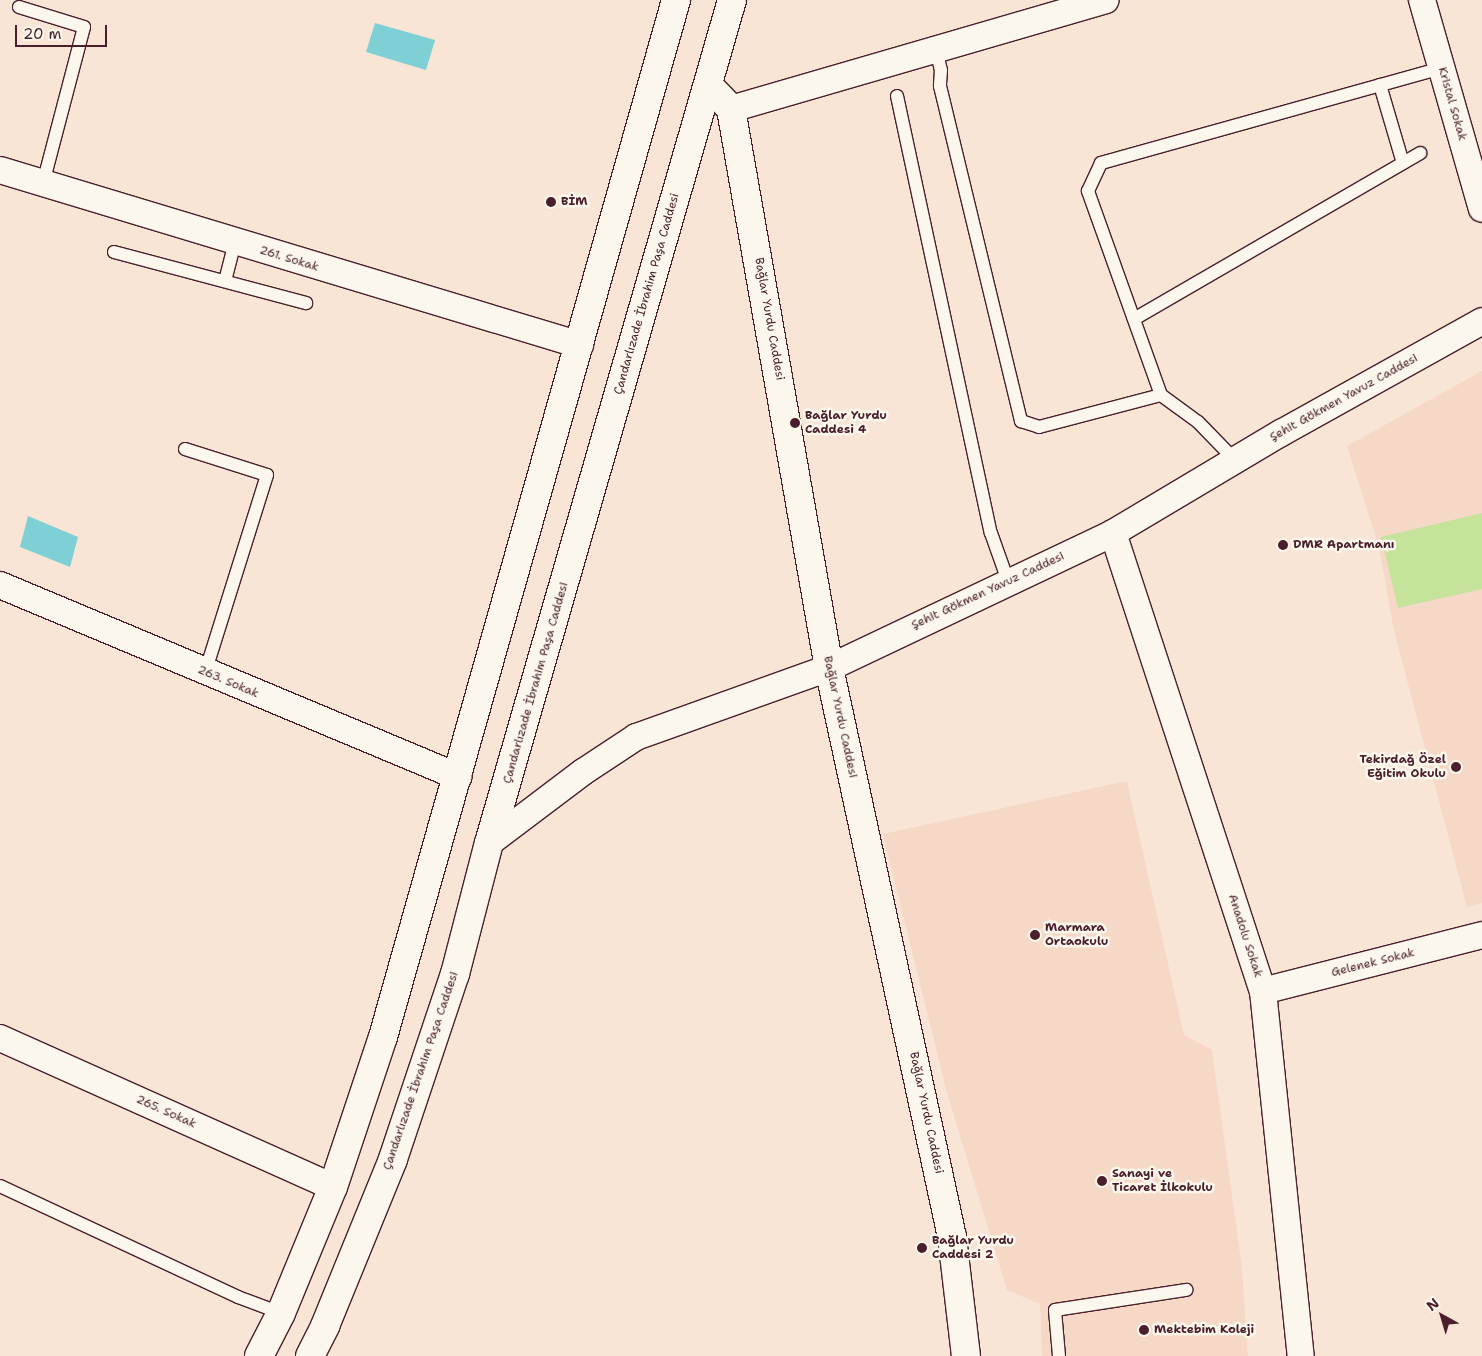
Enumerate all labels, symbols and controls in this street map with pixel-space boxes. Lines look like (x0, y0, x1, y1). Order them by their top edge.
scale bar (18, 15, 110, 47)
text: 20 m (23, 24, 62, 44)
street label: Kristal Sokak (1435, 65, 1469, 143)
street label: Çandarlızade İbrahim Paşa Caddesi (611, 192, 683, 396)
place label: BİM (561, 195, 588, 209)
marker: BİM (545, 196, 557, 208)
street label: 261. Sokak (258, 243, 320, 275)
street label: Bağlar Yurdu Caddesi (751, 257, 787, 381)
street label: Şehit Gökmen Yavuz Caddesi (1267, 351, 1421, 445)
place label: Bağlar Yurdu Caddesi 4 (805, 409, 887, 437)
marker: Bağlar Yurdu Caddesi 4 (789, 417, 801, 429)
place label: DMR Apartmanı (1293, 538, 1395, 552)
marker: DMR Apartmanı (1277, 539, 1289, 551)
street label: Şehit Gökmen Yavuz Caddesi (909, 549, 1067, 633)
street label: Çandarlızade İbrahim Paşa Caddesi (500, 581, 572, 785)
street label: Bağlar Yurdu Caddesi (820, 655, 860, 779)
street label: 263. Sokak (195, 663, 261, 701)
place label: Tekirdağ Özel Eğitim Okulu (1360, 753, 1446, 781)
marker: Tekirdağ Özel Eğitim Okulu (1450, 761, 1462, 773)
street label: Anadolu Sokak (1225, 892, 1265, 980)
place label: Marmara Ortaokulu (1045, 921, 1108, 949)
marker: Marmara Ortaokulu (1029, 929, 1041, 941)
street label: Gelenek Sokak (1330, 946, 1416, 980)
street label: Çandarlızade İbrahim Paşa Caddesi (380, 970, 462, 1172)
street label: Bağlar Yurdu Caddesi (906, 1051, 946, 1175)
street label: 265. Sokak (134, 1092, 198, 1132)
place label: Sanayi ve Ticaret İlkokulu (1112, 1167, 1213, 1195)
marker: Sanayi ve Ticaret İlkokulu (1096, 1175, 1108, 1187)
place label: Bağlar Yurdu Caddesi 2 (932, 1234, 1014, 1262)
marker: Bağlar Yurdu Caddesi 2 (916, 1242, 928, 1254)
north arrow (1417, 1291, 1467, 1341)
text: N (1423, 1294, 1443, 1315)
place label: Mektebim Koleji (1154, 1323, 1254, 1337)
marker: Mektebim Koleji (1138, 1324, 1150, 1336)

